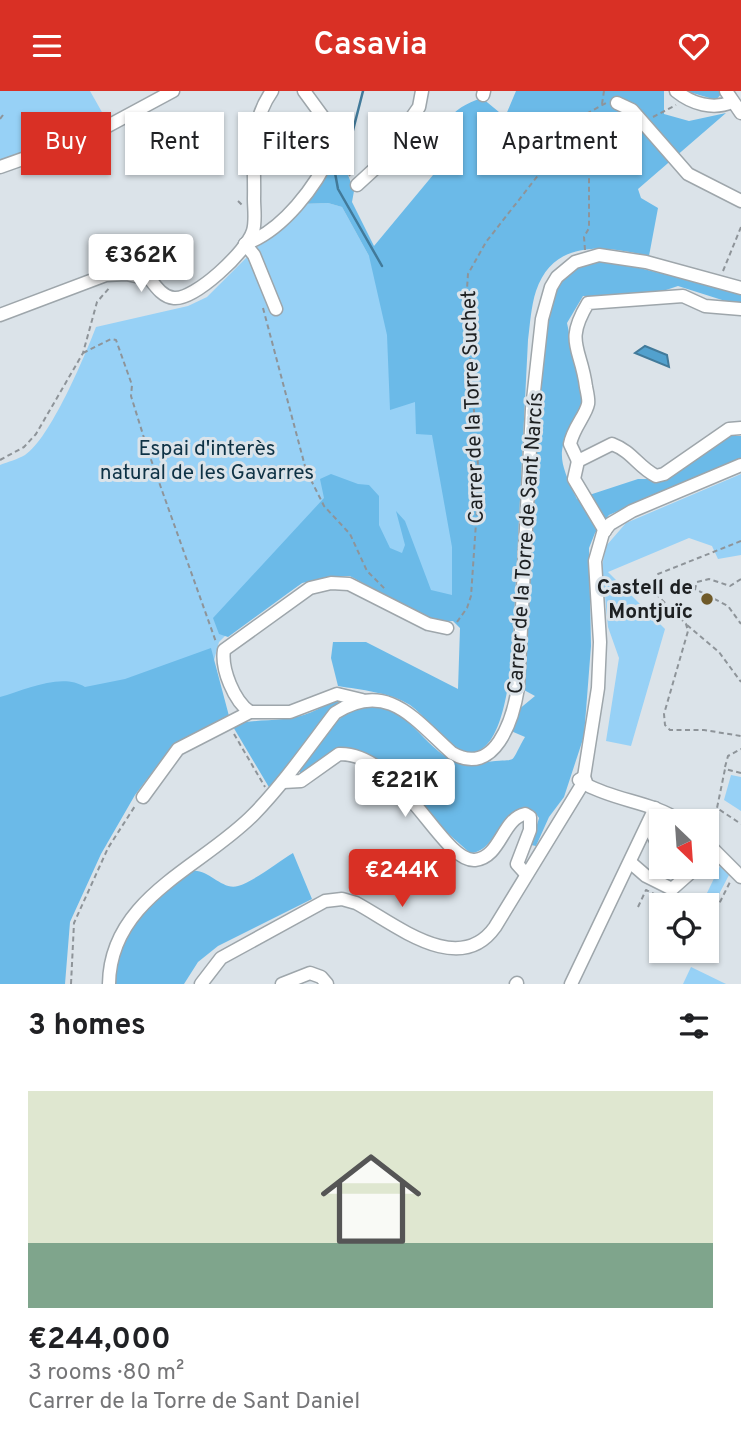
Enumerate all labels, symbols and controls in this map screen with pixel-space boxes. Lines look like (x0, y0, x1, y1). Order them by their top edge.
text: Casavia (313, 26, 428, 66)
icon: menu (28, 27, 66, 65)
icon: heart (675, 27, 713, 65)
chip: Buy (21, 112, 111, 175)
chip: Rent (125, 112, 224, 175)
chip: Filters (238, 112, 354, 175)
chip: New (368, 112, 463, 175)
chip: Apartment (477, 112, 642, 175)
pin: €362K (92, 235, 190, 294)
text: €362K (105, 242, 177, 271)
street label: Carrer de la Torre Suchet (456, 290, 491, 524)
street label: Carrer de la Torre de Sant Narcís (502, 391, 551, 695)
park label: Espai d'interès natural de les Gavarres (100, 436, 314, 487)
place label: Castell de Montjuïc (597, 575, 693, 626)
marker: Castell de Montjuïc (699, 591, 715, 607)
pin: €221K (356, 759, 454, 819)
text: €221K (371, 767, 439, 796)
north arrow (649, 809, 719, 879)
map controls (649, 809, 719, 963)
pin: €244K (353, 849, 451, 909)
text: €244K (365, 857, 439, 886)
button: locate (649, 893, 719, 963)
icon: filters (675, 1007, 713, 1045)
text: 3 homes (28, 1008, 146, 1045)
icon: home (308, 1136, 434, 1262)
text: €244,000 (28, 1322, 171, 1359)
text: 3 rooms · 80 m² (28, 1359, 184, 1388)
text: Carrer de la Torre de Sant Daniel (28, 1388, 360, 1417)

